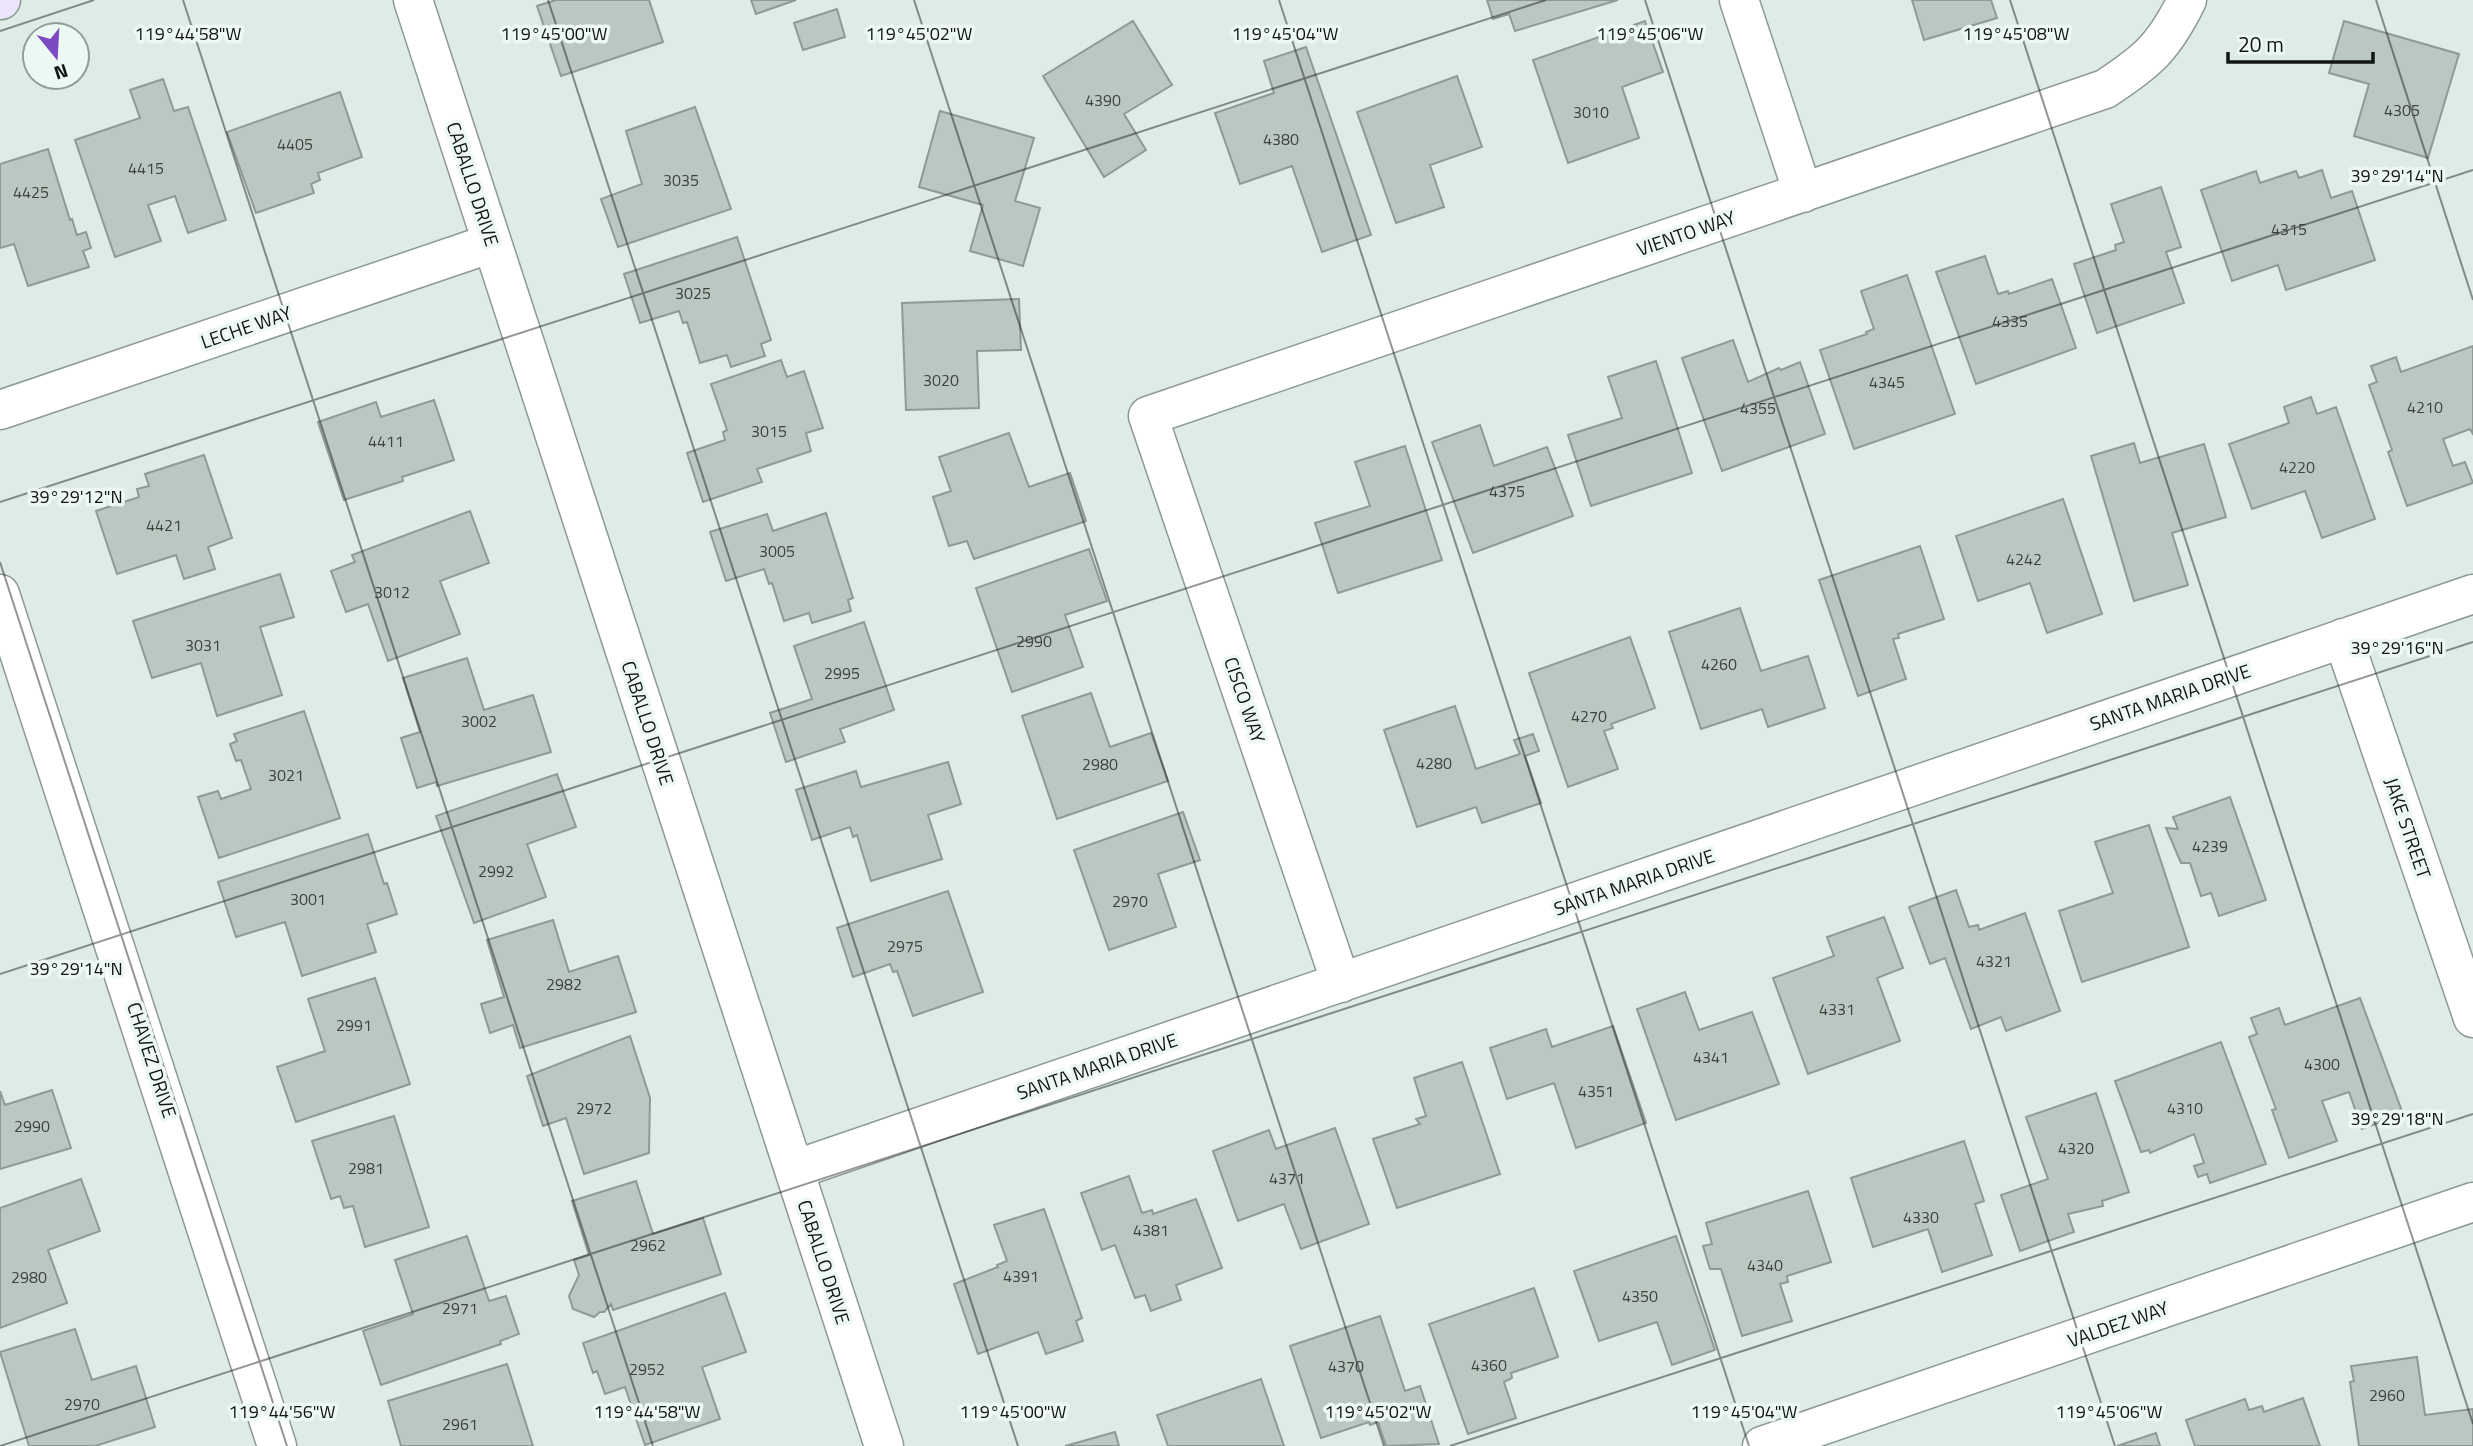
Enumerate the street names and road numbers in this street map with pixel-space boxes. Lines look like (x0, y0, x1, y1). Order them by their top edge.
street label: CABALLO DRIVE (440, 118, 507, 250)
street label: VIENTO WAY (1633, 202, 1740, 263)
street label: LECHE WAY (197, 297, 296, 356)
street label: CISCO WAY (1217, 653, 1274, 747)
street label: SANTA MARIA DRIVE (2086, 655, 2254, 738)
street label: CABALLO DRIVE (615, 657, 682, 789)
street label: JAKE STREET (2378, 773, 2439, 882)
street label: SANTA MARIA DRIVE (1550, 840, 1718, 923)
street label: CHAVEZ DRIVE (120, 998, 185, 1121)
street label: SANTA MARIA DRIVE (1013, 1024, 1181, 1107)
street label: CABALLO DRIVE (791, 1196, 858, 1328)
street label: VALDEZ WAY (2063, 1292, 2173, 1354)

